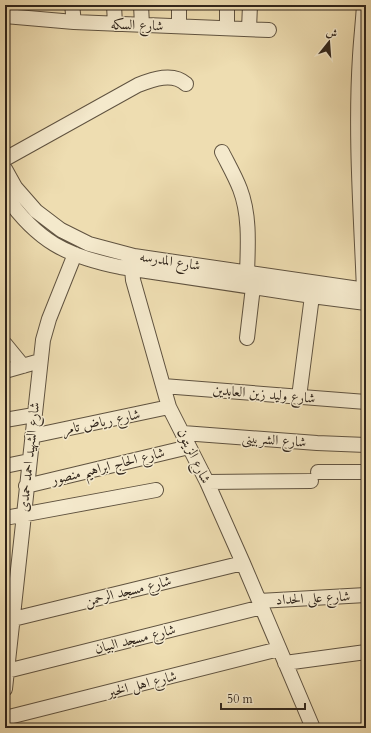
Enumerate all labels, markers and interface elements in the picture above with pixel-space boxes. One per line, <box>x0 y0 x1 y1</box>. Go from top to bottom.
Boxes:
street label: شارع السكه <box>110 15 164 37</box>
north arrow <box>309 22 349 62</box>
text: ش <box>324 24 339 42</box>
street label: شارع المدرسه <box>138 247 202 277</box>
street label: شارع وليد زين العابدين <box>212 380 316 410</box>
street label: شارع الشهيد احمد حمدى <box>14 401 46 513</box>
street label: شارع رياض تامر <box>60 404 142 441</box>
street label: شارع الزيتون <box>171 425 215 487</box>
street label: شارع الشربينى <box>241 428 307 454</box>
street label: شارع الحاج ابراهيم منصور <box>47 443 168 494</box>
street label: شارع مسجد الرحمن <box>83 571 174 613</box>
street label: شارع على الحداد <box>275 587 351 611</box>
street label: شارع مسجد البيان <box>93 620 178 660</box>
street label: شارع اهل الخير <box>103 666 179 704</box>
scale bar <box>221 685 305 711</box>
text: 50 m <box>227 691 254 707</box>

